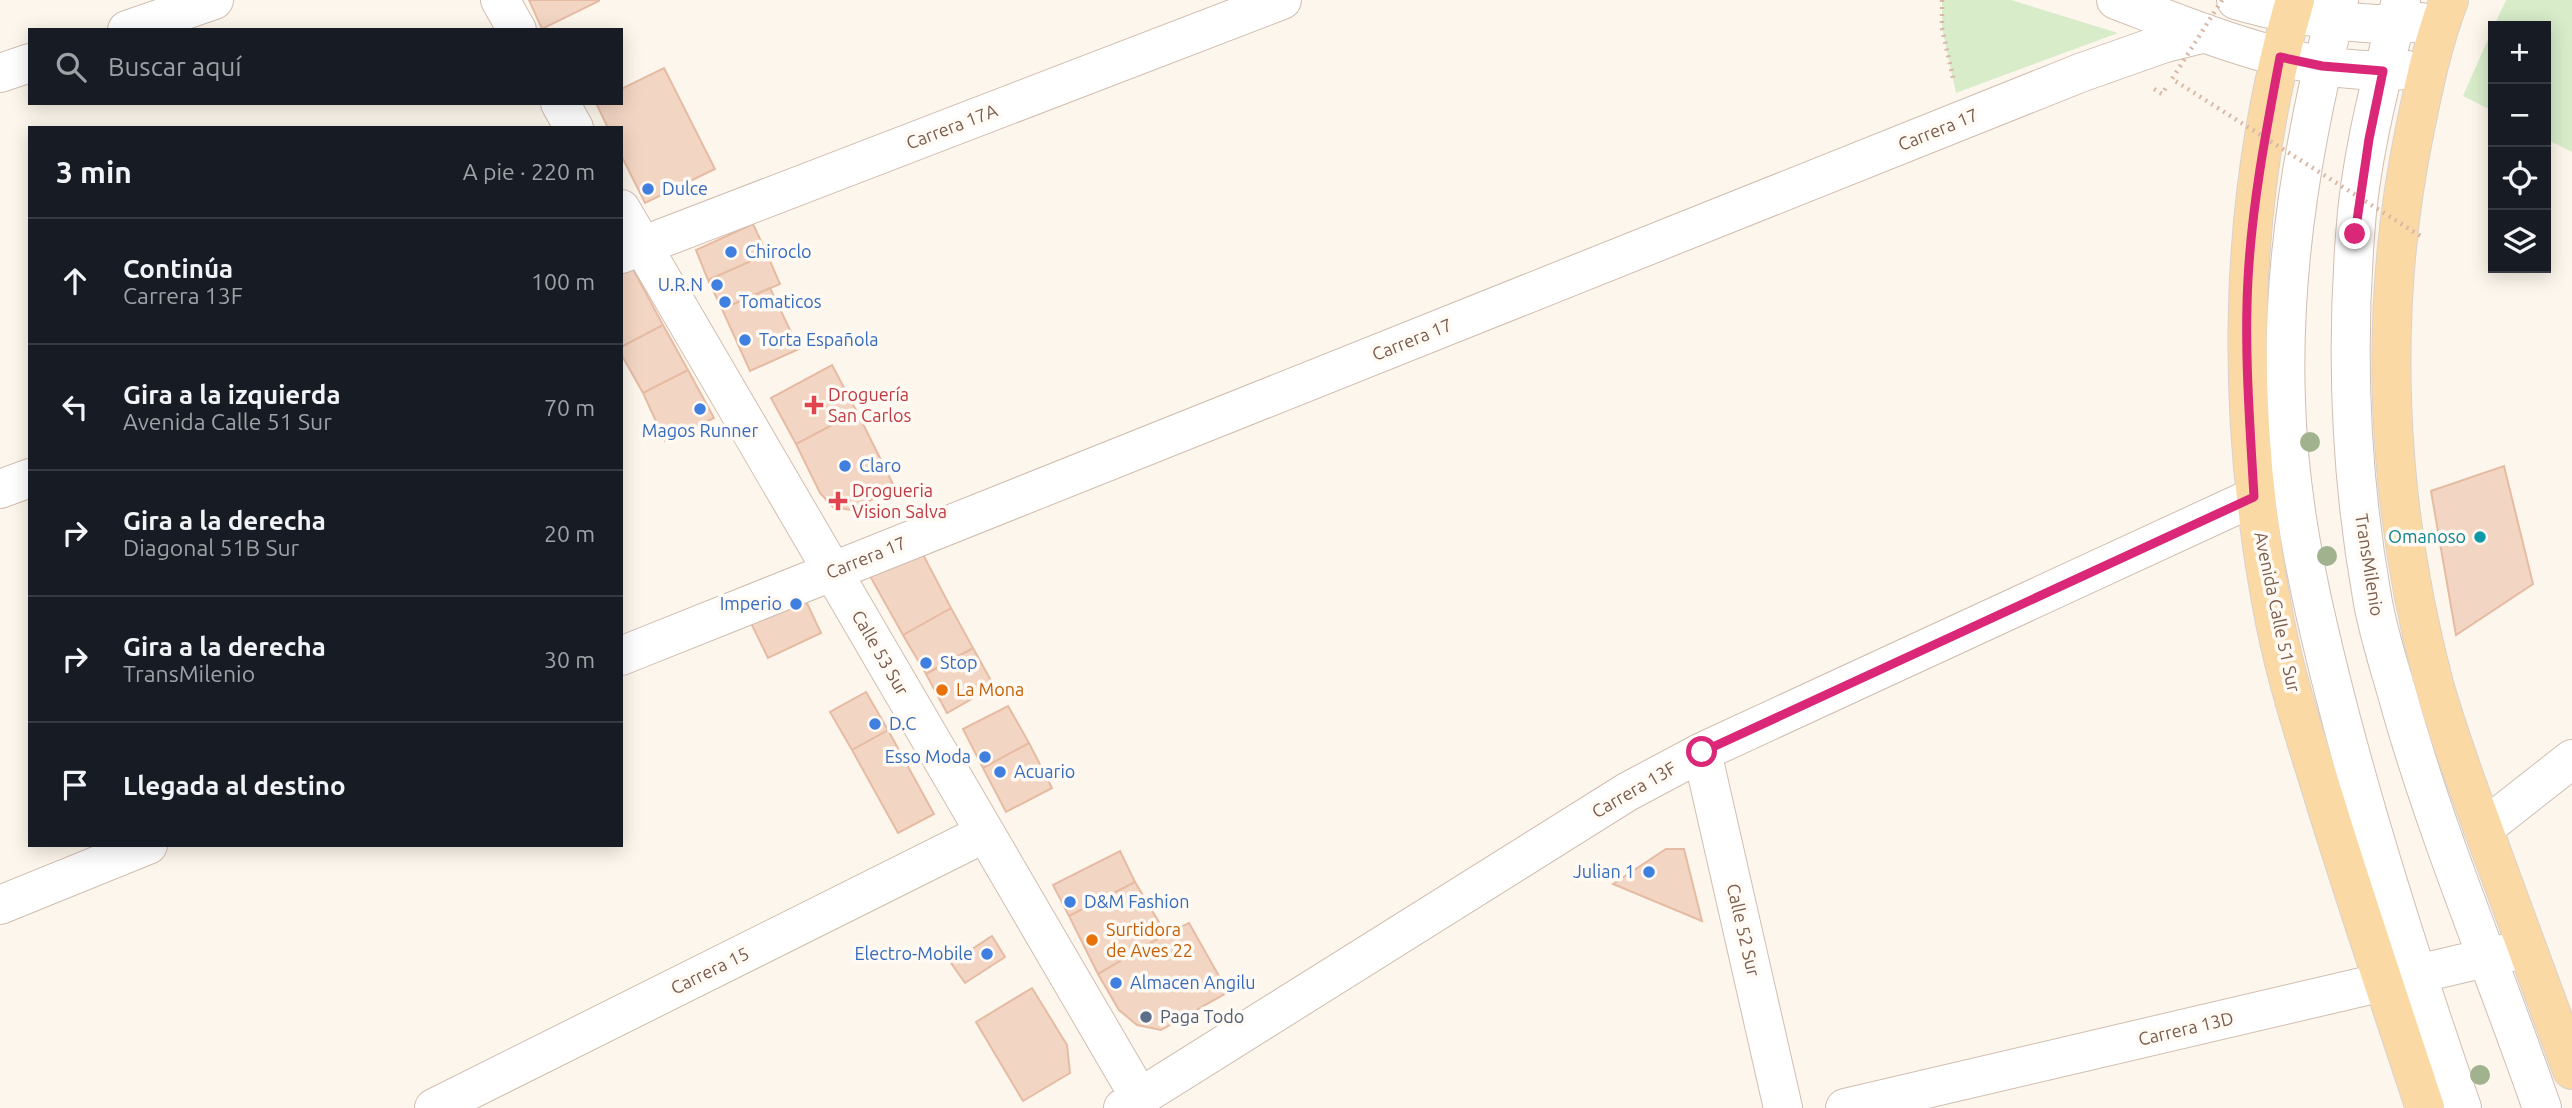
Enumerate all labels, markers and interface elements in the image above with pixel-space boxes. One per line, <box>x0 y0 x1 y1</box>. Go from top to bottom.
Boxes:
map controls <box>2488 21 2551 273</box>
button: + <box>2488 21 2551 84</box>
search box <box>28 28 623 105</box>
icon: search <box>52 48 90 86</box>
text: Buscar aquí <box>108 52 242 81</box>
button: − <box>2488 84 2551 147</box>
street label: Carrera 17A <box>903 99 1000 153</box>
street label: Carrera 17 <box>1895 104 1980 154</box>
button: locate <box>2488 147 2551 210</box>
text: 3 min <box>56 155 132 189</box>
text: A pie · 220 m <box>463 159 595 184</box>
place label: Dulce <box>662 178 708 198</box>
marker: Dulce <box>640 181 656 197</box>
button: layers <box>2488 210 2551 273</box>
route end <box>2339 218 2370 249</box>
place label: Chiroclo <box>745 241 812 261</box>
marker: Chiroclo <box>723 244 739 260</box>
text: Continúa <box>123 254 233 283</box>
icon: ahead <box>56 262 94 300</box>
text: 100 m <box>531 269 595 294</box>
place label: U.R.N <box>658 274 703 294</box>
marker: U.R.N <box>709 277 725 293</box>
text: Carrera 13F <box>123 283 243 308</box>
place label: Tomaticos <box>739 291 822 311</box>
marker: Tomaticos <box>717 294 733 310</box>
street label: Carrera 17 <box>1369 314 1454 364</box>
place label: Torta Española <box>759 329 878 349</box>
marker: Torta Española <box>737 332 753 348</box>
text: Gira a la izquierda <box>123 380 341 409</box>
place label: Droguería San Carlos <box>828 384 911 425</box>
icon: left <box>56 388 94 426</box>
text: 70 m <box>544 395 595 420</box>
marker: Droguería San Carlos <box>806 397 822 413</box>
marker: Magos Runner <box>692 401 708 417</box>
text: Avenida Calle 51 Sur <box>123 409 332 434</box>
place label: Magos Runner <box>642 420 758 440</box>
place label: Claro <box>859 455 901 475</box>
marker: Claro <box>837 458 853 474</box>
place label: Drogueria Vision Salva <box>852 480 947 521</box>
marker: Drogueria Vision Salva <box>830 493 846 509</box>
text: Gira a la derecha <box>123 506 326 535</box>
street label: TransMilenio <box>2352 512 2388 617</box>
icon: right <box>56 514 94 552</box>
text: 20 m <box>544 521 595 546</box>
place label: Omanoso <box>2388 526 2466 546</box>
marker: Omanoso <box>2472 529 2488 545</box>
street label: Avenida Calle 51 Sur <box>2251 530 2305 694</box>
street label: Carrera 17 <box>823 532 908 582</box>
text: Diagonal 51B Sur <box>123 535 299 560</box>
place label: Imperio <box>720 593 782 613</box>
marker: Imperio <box>788 596 804 612</box>
street label: Calle 53 Sur <box>849 606 913 699</box>
text: Gira a la derecha <box>123 632 326 661</box>
icon: right <box>56 640 94 678</box>
text: 30 m <box>544 647 595 672</box>
place label: Stop <box>940 652 978 672</box>
marker: Stop <box>918 655 934 671</box>
text: TransMilenio <box>123 661 255 686</box>
place label: La Mona <box>956 679 1024 699</box>
marker: La Mona <box>934 682 950 698</box>
place label: D.C <box>889 713 916 733</box>
marker: D.C <box>867 716 883 732</box>
route start <box>1686 736 1717 767</box>
place label: Esso Moda <box>885 746 971 766</box>
marker: Esso Moda <box>977 749 993 765</box>
street label: Carrera 13F <box>1588 757 1679 821</box>
place label: Acuario <box>1014 761 1075 781</box>
marker: Acuario <box>992 764 1008 780</box>
icon: arrive <box>56 766 94 804</box>
text: Llegada al destino <box>123 771 346 800</box>
place label: Julian 1 <box>1573 861 1635 881</box>
marker: Julian 1 <box>1641 864 1657 880</box>
street label: Calle 52 Sur <box>1724 881 1764 978</box>
place label: D&M Fashion <box>1084 891 1190 911</box>
marker: D&M Fashion <box>1062 894 1078 910</box>
place label: Surtidora de Aves 22 <box>1106 919 1193 960</box>
marker: Surtidora de Aves 22 <box>1084 932 1100 948</box>
street label: Carrera 15 <box>667 943 752 998</box>
place label: Electro-Mobile <box>855 943 973 963</box>
marker: Electro-Mobile <box>979 946 995 962</box>
place label: Almacen Angilu <box>1130 972 1256 992</box>
marker: Almacen Angilu <box>1108 975 1124 991</box>
place label: Paga Todo <box>1160 1006 1244 1026</box>
street label: Carrera 13D <box>2136 1007 2235 1049</box>
marker: Paga Todo <box>1138 1009 1154 1025</box>

